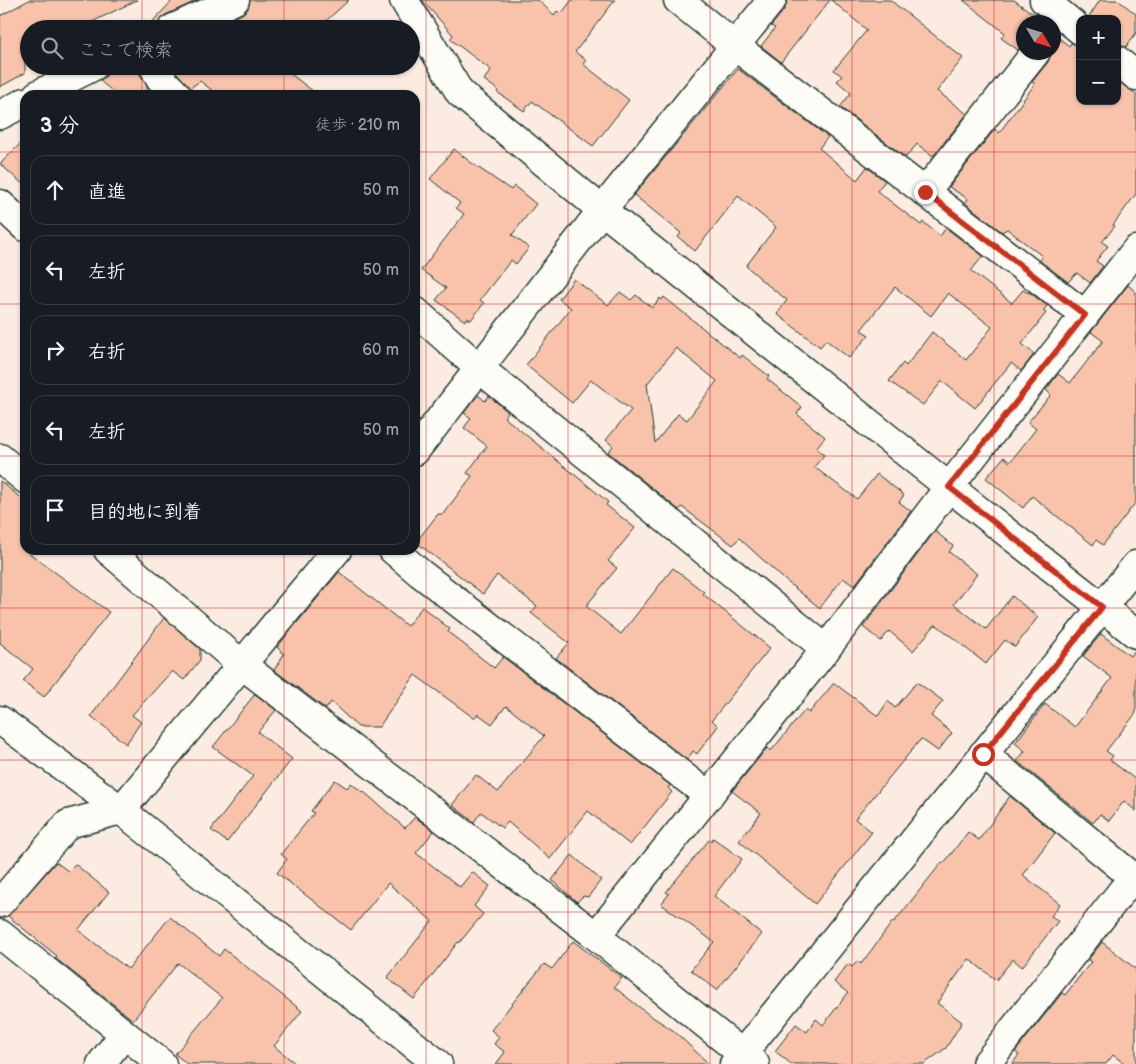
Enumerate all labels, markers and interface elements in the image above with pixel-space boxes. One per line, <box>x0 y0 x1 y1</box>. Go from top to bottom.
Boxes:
north arrow <box>1016 15 1061 60</box>
map controls <box>1076 15 1121 105</box>
button: + <box>1076 15 1121 60</box>
search box <box>20 20 420 75</box>
icon: search <box>38 34 66 62</box>
text: ここで検索 <box>78 39 173 62</box>
button: − <box>1076 60 1121 105</box>
text: 3 分 <box>40 113 79 138</box>
text: 徒歩 · 210 m <box>315 116 400 135</box>
icon: ahead <box>41 176 69 204</box>
text: 直進 <box>88 181 126 204</box>
text: 50 m <box>363 181 399 200</box>
route end <box>914 181 937 204</box>
icon: left <box>41 256 69 284</box>
text: 左折 <box>88 261 126 284</box>
text: 50 m <box>363 261 399 280</box>
icon: right <box>41 336 69 364</box>
text: 右折 <box>88 341 126 364</box>
text: 60 m <box>362 341 399 360</box>
icon: left <box>41 416 69 444</box>
text: 左折 <box>88 421 126 444</box>
text: 50 m <box>363 421 399 440</box>
icon: arrive <box>41 496 69 524</box>
text: 目的地に到着 <box>88 501 202 524</box>
route start <box>972 743 995 766</box>

